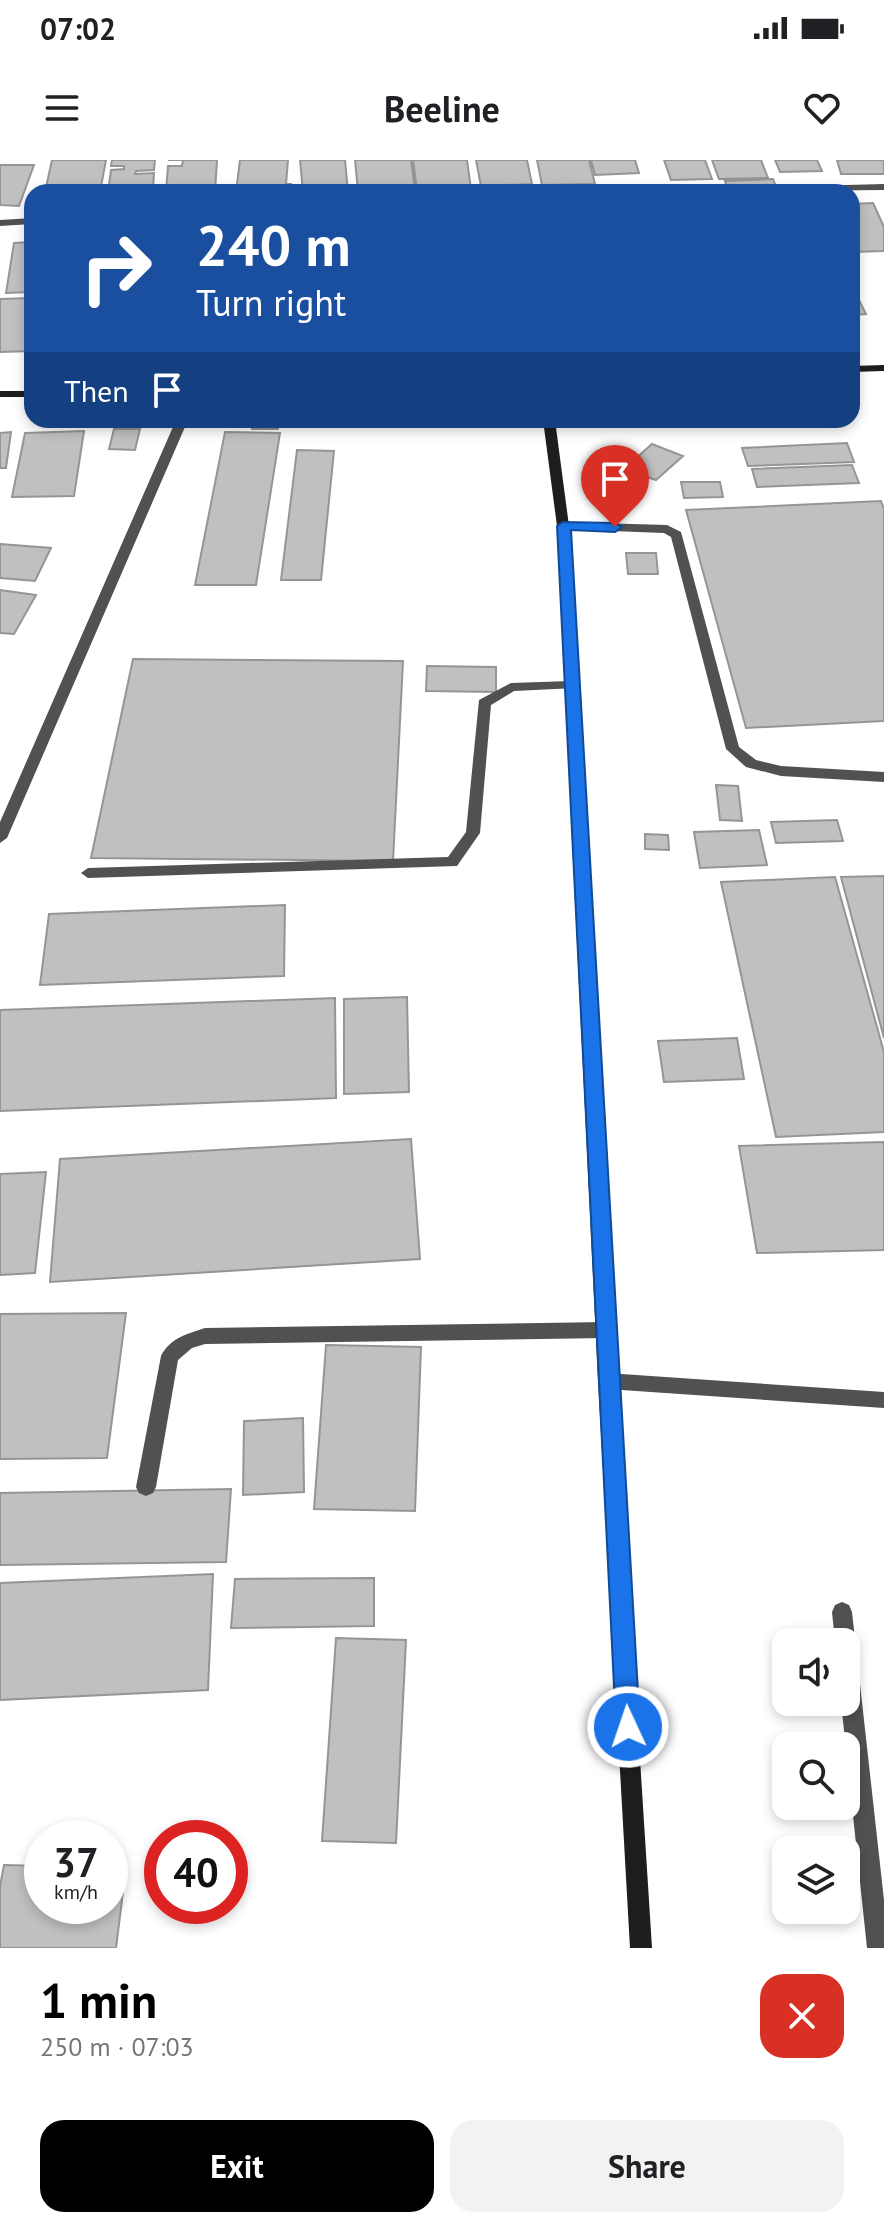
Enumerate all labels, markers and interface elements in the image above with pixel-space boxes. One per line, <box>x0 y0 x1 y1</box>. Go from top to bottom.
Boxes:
text: 07:02 <box>40 9 116 48</box>
text: Beeline <box>384 85 500 132</box>
icon: menu <box>40 86 84 130</box>
icon: heart <box>800 86 844 130</box>
text: 240 m <box>196 209 351 281</box>
icon: right <box>64 216 168 320</box>
text: Turn right <box>196 279 346 326</box>
icon: arrive <box>145 368 189 412</box>
text: Then <box>64 371 129 410</box>
pin <box>581 445 649 527</box>
icon: arrive <box>593 457 637 501</box>
map controls <box>772 1628 860 1924</box>
button: sound <box>772 1628 860 1716</box>
position arrow <box>586 1685 670 1769</box>
button: search <box>772 1732 860 1820</box>
speed limit sign: 40 <box>144 1820 248 1924</box>
text: 37 <box>53 1836 99 1888</box>
button: layers <box>772 1836 860 1924</box>
text: km/h <box>54 1879 98 1905</box>
text: 1 min <box>40 1969 157 2031</box>
button: close <box>760 1974 844 2058</box>
text: 250 m · 07:03 <box>40 2030 194 2063</box>
button: Exit <box>40 2120 434 2212</box>
button: Share <box>450 2120 844 2212</box>

